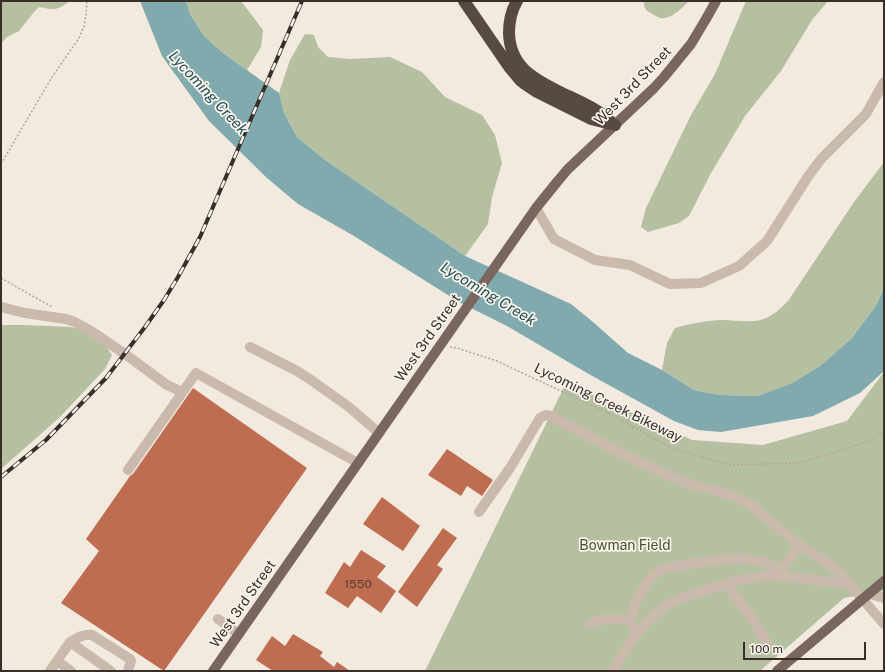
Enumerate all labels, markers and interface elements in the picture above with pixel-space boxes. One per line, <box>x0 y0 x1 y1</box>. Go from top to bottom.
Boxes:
street label: West 3rd Street <box>591 43 675 129</box>
water label: Lycoming Creek <box>164 47 252 139</box>
water label: Lycoming Creek <box>437 258 539 330</box>
street label: West 3rd Street <box>392 291 464 385</box>
street label: Lycoming Creek Bikeway <box>531 360 685 446</box>
park label: Bowman Field <box>579 538 671 554</box>
street label: West 3rd Street <box>207 557 279 651</box>
house number: 1550 <box>344 577 372 591</box>
scale bar <box>745 634 868 660</box>
text: 100 m <box>750 642 783 656</box>

